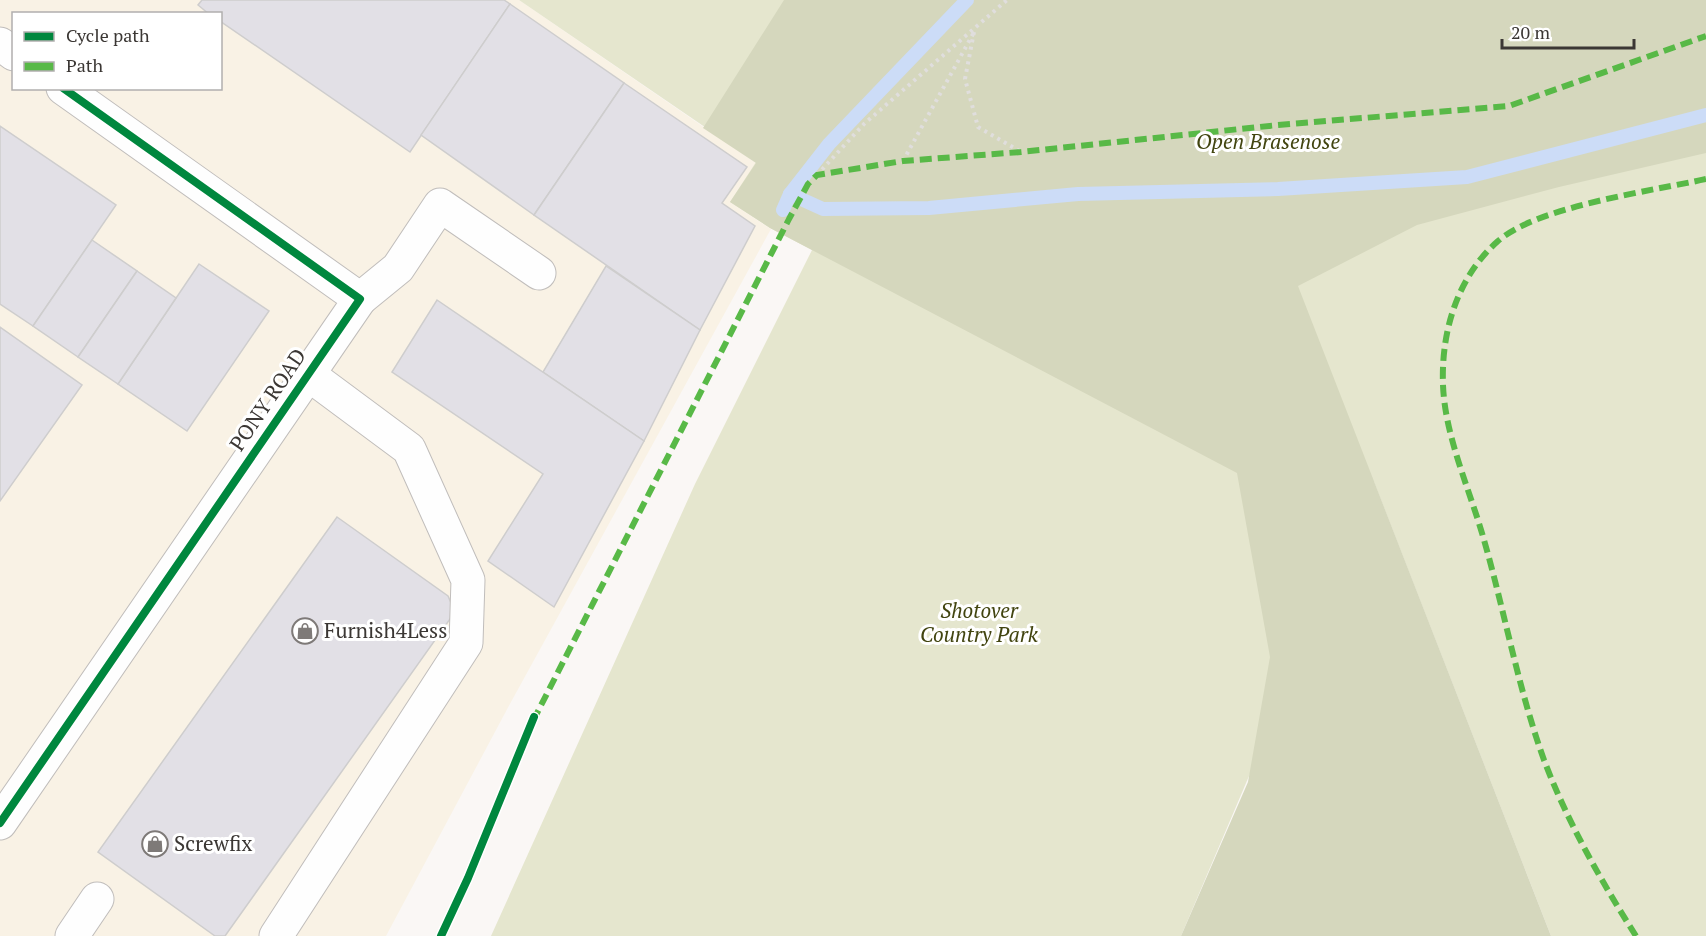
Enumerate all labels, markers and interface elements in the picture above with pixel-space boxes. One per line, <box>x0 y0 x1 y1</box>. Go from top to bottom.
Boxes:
legend <box>12 12 222 90</box>
scale bar <box>1502 12 1634 50</box>
text: 20 m <box>1511 20 1551 44</box>
text: Cycle path <box>66 23 150 47</box>
text: Path <box>66 53 103 77</box>
park label: Open Brasenose <box>1196 127 1341 155</box>
street label: PONY ROAD <box>223 343 312 456</box>
park label: Shotover Country Park <box>920 596 1039 648</box>
shop icon: Furnish4Less <box>290 616 320 646</box>
place label: Furnish4Less <box>324 616 447 644</box>
shop icon: Screwfix <box>140 829 170 859</box>
place label: Screwfix <box>174 829 253 857</box>

